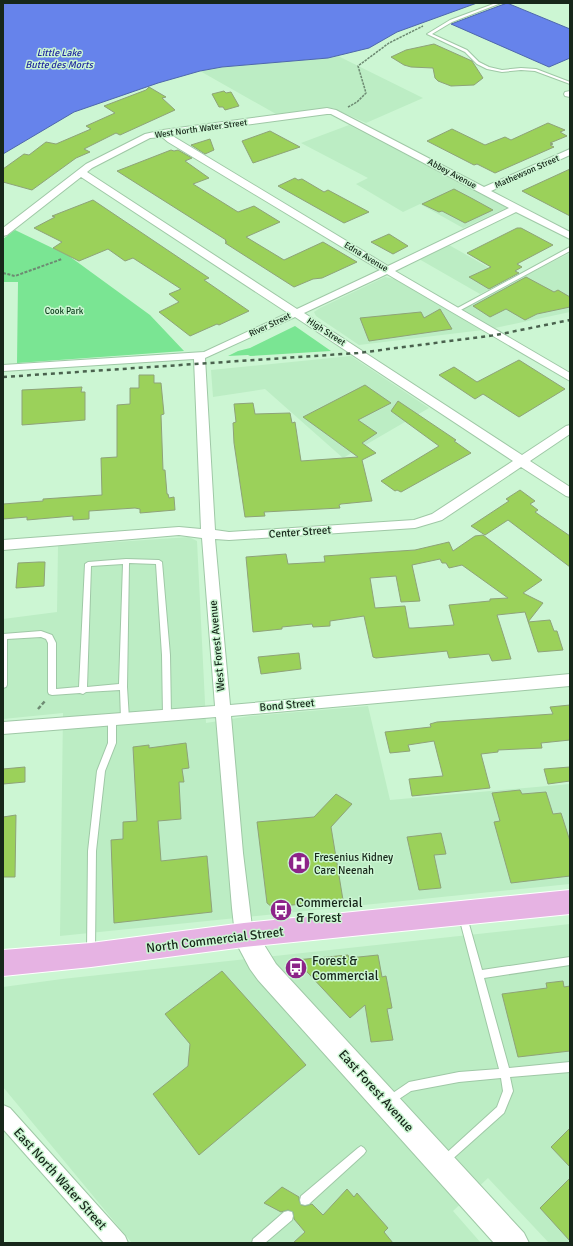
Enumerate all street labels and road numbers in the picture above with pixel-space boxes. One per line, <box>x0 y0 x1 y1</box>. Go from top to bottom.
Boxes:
street label: West North Water Street <box>154 117 248 141</box>
street label: Mathewson Street <box>493 153 561 191</box>
street label: Abbey Avenue <box>426 157 479 192</box>
street label: Edna Avenue <box>342 240 390 275</box>
street label: River Street <box>247 311 293 339</box>
street label: High Street <box>305 316 347 348</box>
street label: Center Street <box>268 523 332 541</box>
street label: West Forest Avenue <box>207 600 227 692</box>
street label: Bond Street <box>259 696 315 714</box>
street label: North Commercial Street <box>145 924 285 956</box>
street label: East Forest Avenue <box>335 1047 417 1135</box>
street label: East North Water Street <box>10 1125 110 1234</box>

